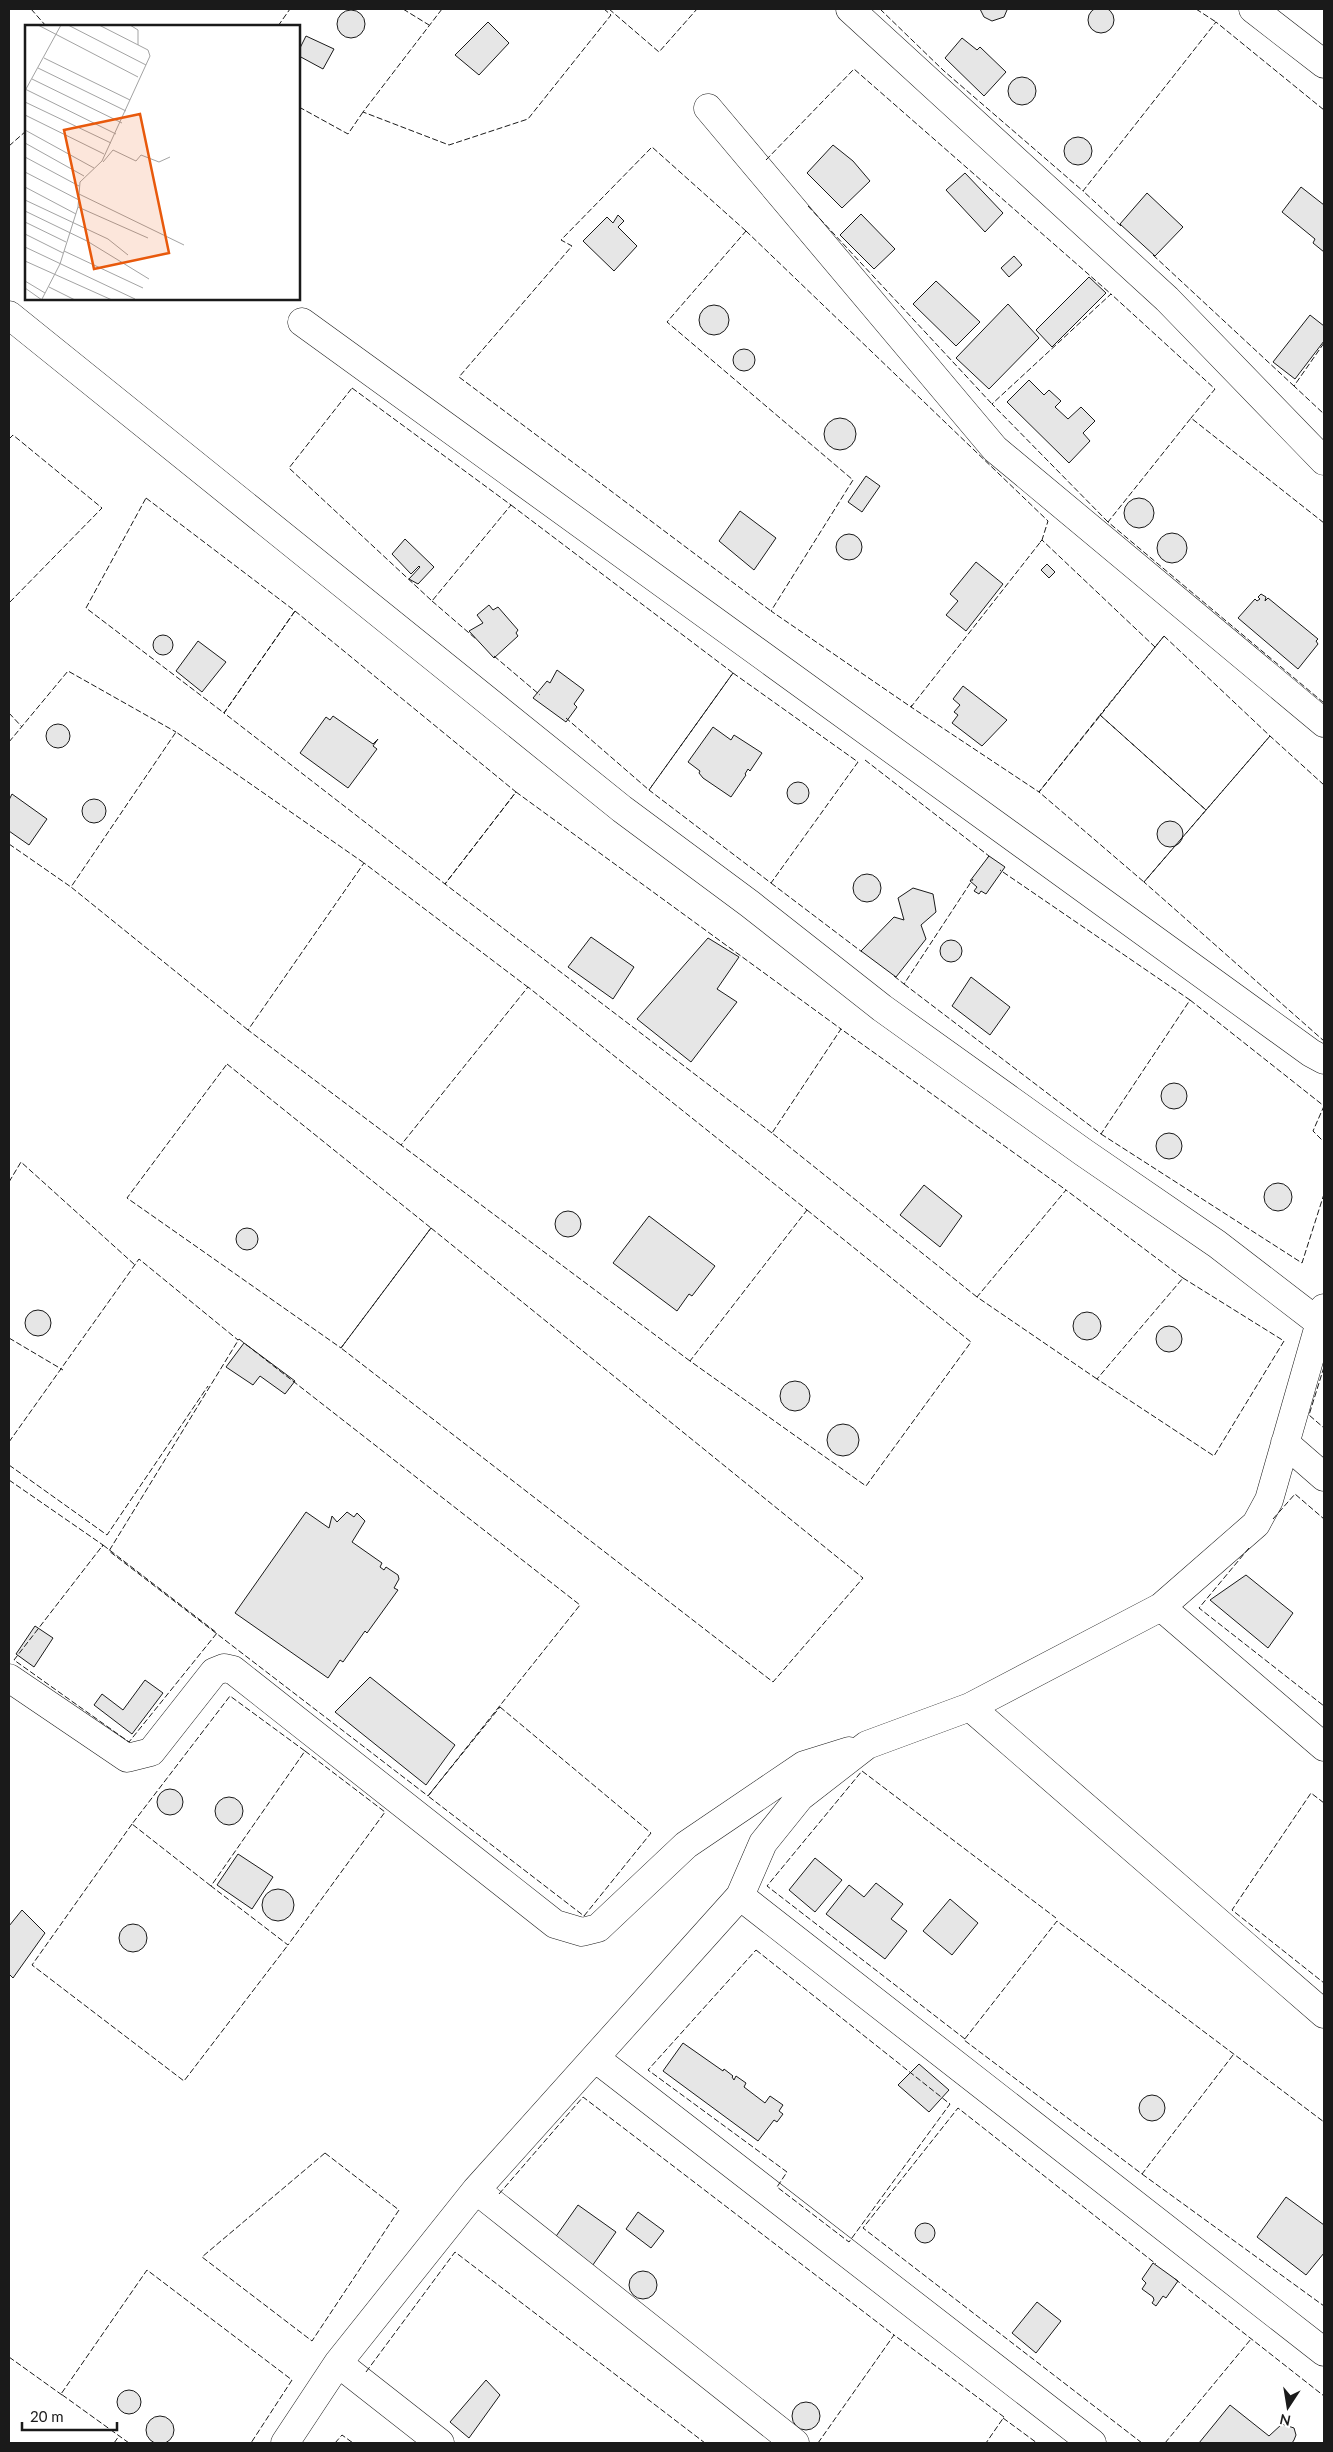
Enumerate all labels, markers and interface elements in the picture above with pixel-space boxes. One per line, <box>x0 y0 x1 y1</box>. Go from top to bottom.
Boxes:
inset map <box>25 25 300 300</box>
north arrow <box>1263 2382 1313 2432</box>
scale bar <box>22 2400 118 2432</box>
text: 20 m <box>30 2407 64 2425</box>
text: N <box>1278 2411 1292 2430</box>

